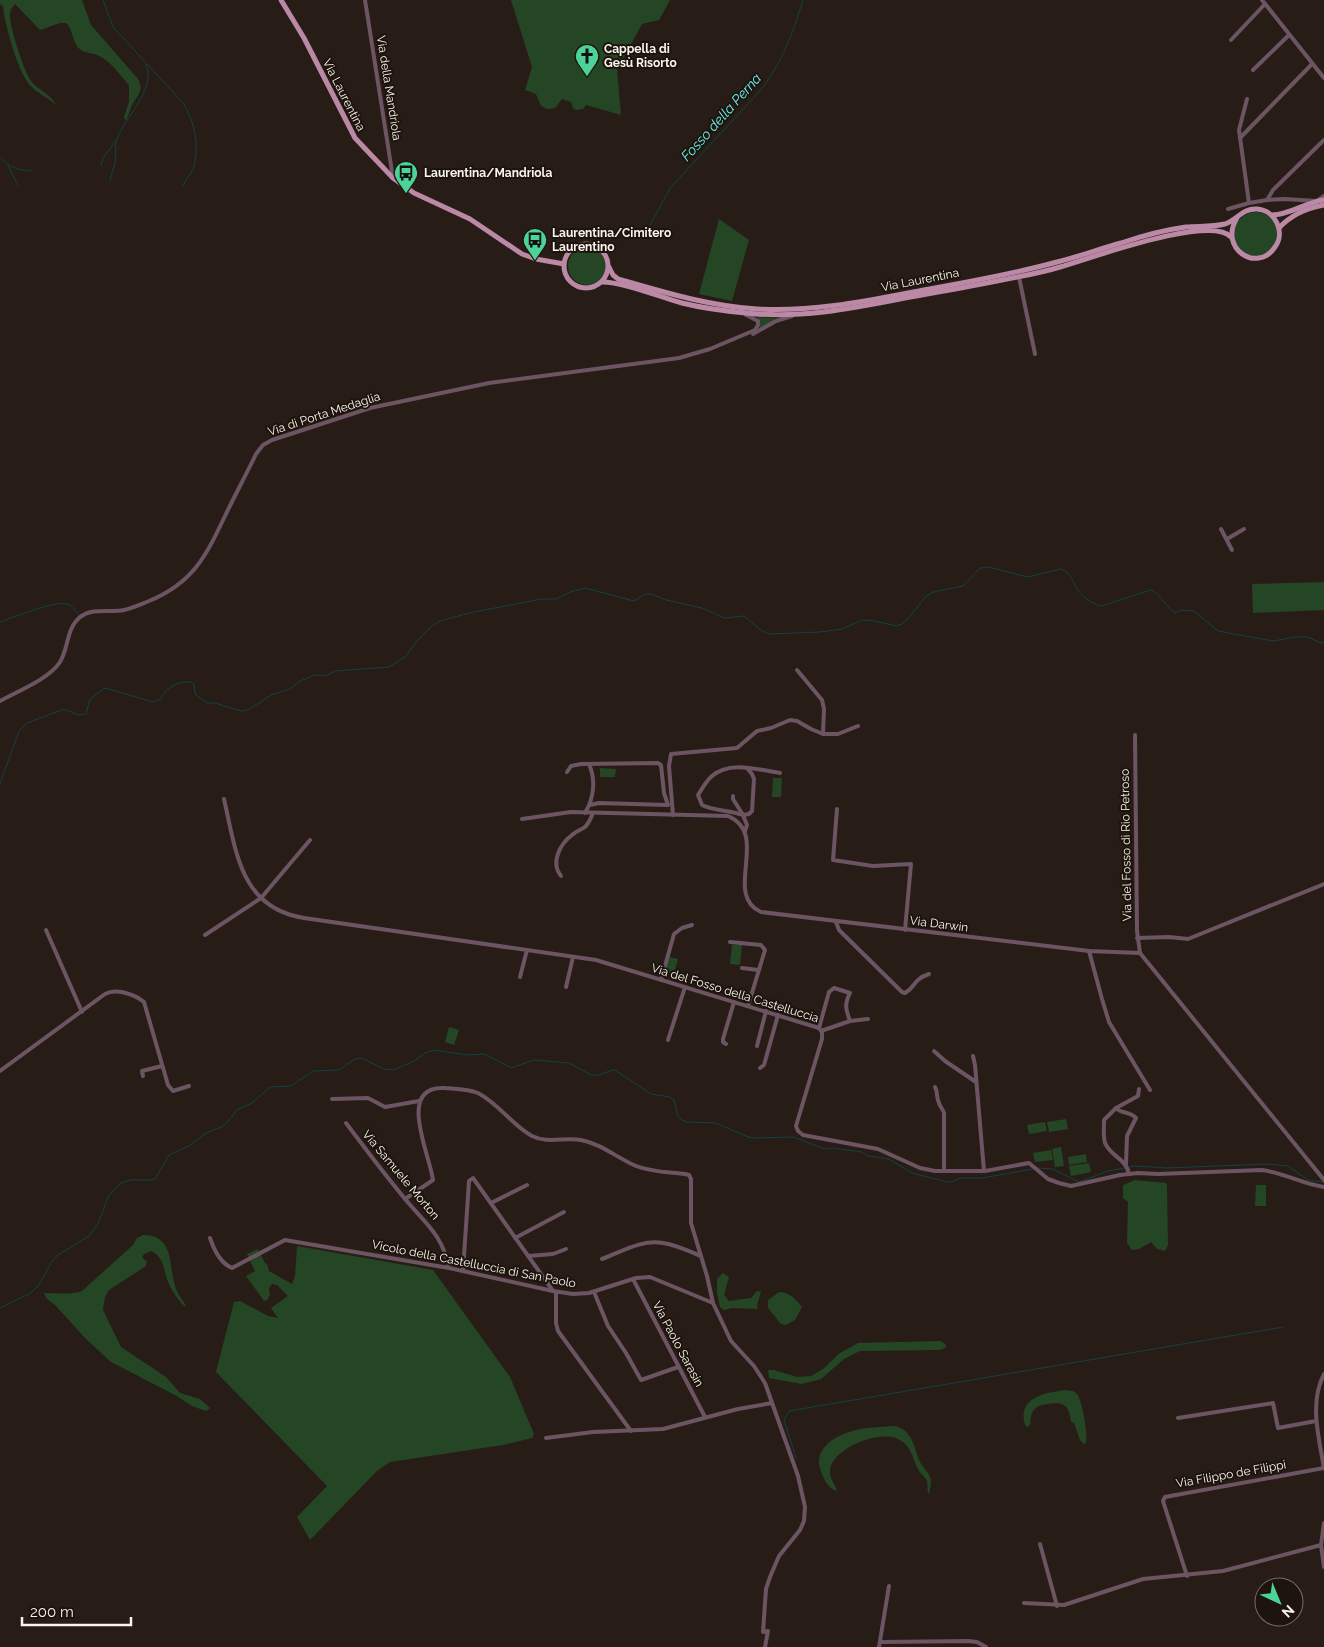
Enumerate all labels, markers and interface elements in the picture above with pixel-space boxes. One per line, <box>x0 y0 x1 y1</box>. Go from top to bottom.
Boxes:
street label: Via della Mandriola <box>374 34 404 142</box>
place label: Cappella di Gesù Risorto <box>604 42 677 70</box>
church icon: Cappella di Gesù Risorto <box>574 43 600 77</box>
street label: Via Laurentina <box>320 57 368 133</box>
water label: Fosso della Perna <box>678 70 764 164</box>
bus stop icon: Laurentina/Mandriola <box>393 160 419 194</box>
place label: Laurentina/Mandriola <box>424 166 552 180</box>
place label: Laurentina/Cimitero Laurentino <box>552 226 671 254</box>
bus stop icon: Laurentina/Cimitero Laurentino <box>522 227 548 261</box>
street label: Via Laurentina <box>880 266 960 294</box>
street label: Via di Porta Medaglia <box>266 389 382 439</box>
street label: Via del Fosso di Rio Petroso <box>1118 769 1134 921</box>
street label: Via Darwin <box>909 913 969 935</box>
street label: Via del Fosso della Castelluccia <box>649 961 821 1025</box>
street label: Via Samuele Morton <box>359 1127 443 1223</box>
street label: Vicolo della Castelluccia di San Paolo <box>371 1237 577 1291</box>
street label: Via Paolo Sarasin <box>650 1299 706 1389</box>
street label: Via Filippo de Filippi <box>1175 1457 1287 1491</box>
north arrow <box>1254 1577 1304 1627</box>
scale bar <box>22 1594 131 1626</box>
text: N <box>1279 1602 1297 1621</box>
text: 200 m <box>30 1603 74 1621</box>

